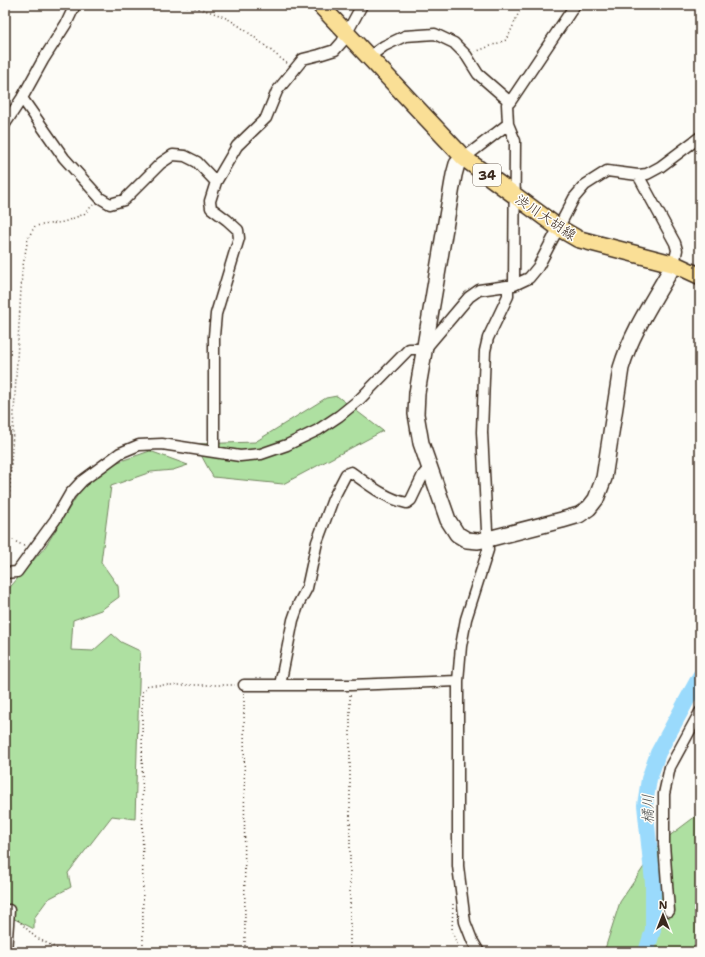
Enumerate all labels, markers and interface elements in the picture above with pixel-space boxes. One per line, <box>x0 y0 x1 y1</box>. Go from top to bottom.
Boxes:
road number: 34 <box>473 164 501 186</box>
street label: 渋川大胡線 <box>512 190 580 244</box>
water label: 橘川 <box>638 794 658 824</box>
north arrow <box>643 895 683 935</box>
text: N <box>659 898 668 913</box>

